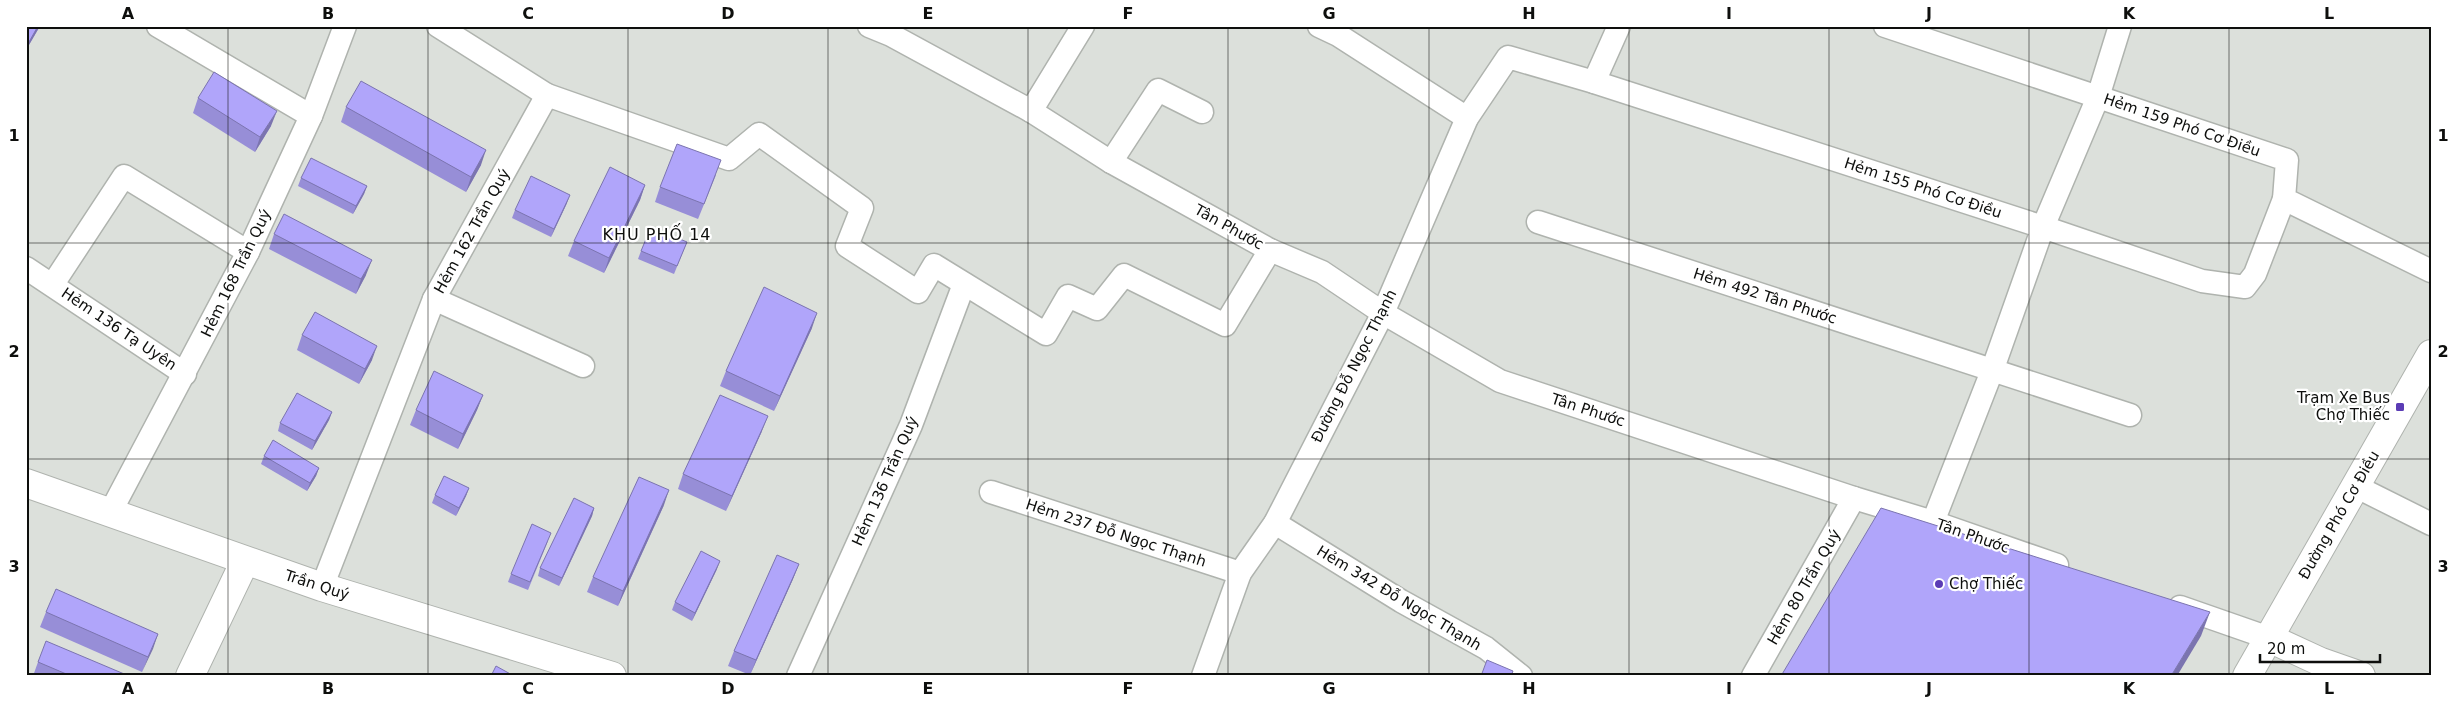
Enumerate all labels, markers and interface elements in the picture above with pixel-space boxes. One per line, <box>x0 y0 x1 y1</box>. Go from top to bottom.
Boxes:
text: A <box>122 4 135 23</box>
text: B <box>322 4 334 23</box>
text: C <box>522 4 534 23</box>
text: D <box>721 4 735 23</box>
text: E <box>923 4 933 23</box>
text: F <box>1123 4 1133 23</box>
text: G <box>1322 4 1336 23</box>
text: H <box>1522 4 1536 23</box>
text: I <box>1726 4 1732 23</box>
text: J <box>1925 4 1932 23</box>
text: K <box>2123 4 2136 23</box>
text: L <box>2324 4 2334 23</box>
street label: Hẻm 159 Phó Cơ Điều <box>2101 90 2263 160</box>
text: 1 <box>8 126 20 145</box>
text: 1 <box>2437 126 2449 145</box>
street label: Hẻm 155 Phó Cơ Điều <box>1842 154 2004 222</box>
street label: Hẻm 162 Trần Quý <box>430 165 514 297</box>
street label: Tân Phước <box>1190 200 1267 253</box>
street label: Hẻm 168 Trần Quý <box>197 206 275 340</box>
district label: KHU PHỐ 14 <box>602 223 712 244</box>
street label: Hẻm 492 Tân Phước <box>1691 264 1839 328</box>
street label: Hẻm 136 Tạ Uyên <box>58 284 180 374</box>
street label: Đường Đỗ Ngọc Thạnh <box>1308 286 1400 446</box>
text: 2 <box>8 342 20 361</box>
text: 2 <box>2437 342 2449 361</box>
street label: Tân Phước <box>1548 389 1627 430</box>
place label: Trạm Xe Bus Chợ Thiếc <box>2296 389 2390 424</box>
marker: Trạm Xe Bus Chợ Thiếc <box>2394 401 2406 413</box>
street label: Hẻm 136 Trần Quý <box>848 413 922 549</box>
street label: Đường Phó Cơ Điều <box>2295 447 2383 583</box>
street label: Hẻm 237 Đỗ Ngọc Thạnh <box>1024 495 1208 571</box>
street label: Tân Phước <box>1933 515 2012 557</box>
street label: Hẻm 80 Trần Quý <box>1764 526 1844 648</box>
street label: Hẻm 342 Đỗ Ngọc Thạnh <box>1314 542 1484 654</box>
text: 3 <box>8 557 20 576</box>
text: 3 <box>2437 557 2449 576</box>
street label: Trần Quý <box>282 566 352 604</box>
place label: Chợ Thiếc <box>1949 575 2023 593</box>
marker: Chợ Thiếc <box>1933 578 1945 590</box>
scale bar <box>2260 632 2380 664</box>
text: 20 m <box>2267 640 2305 658</box>
text: A <box>122 679 135 698</box>
text: B <box>322 679 334 698</box>
text: C <box>522 679 534 698</box>
text: D <box>721 679 735 698</box>
text: E <box>923 679 933 698</box>
text: F <box>1123 679 1133 698</box>
text: G <box>1322 679 1336 698</box>
text: H <box>1522 679 1536 698</box>
text: I <box>1726 679 1732 698</box>
text: J <box>1925 679 1932 698</box>
text: K <box>2123 679 2136 698</box>
text: L <box>2324 679 2334 698</box>

